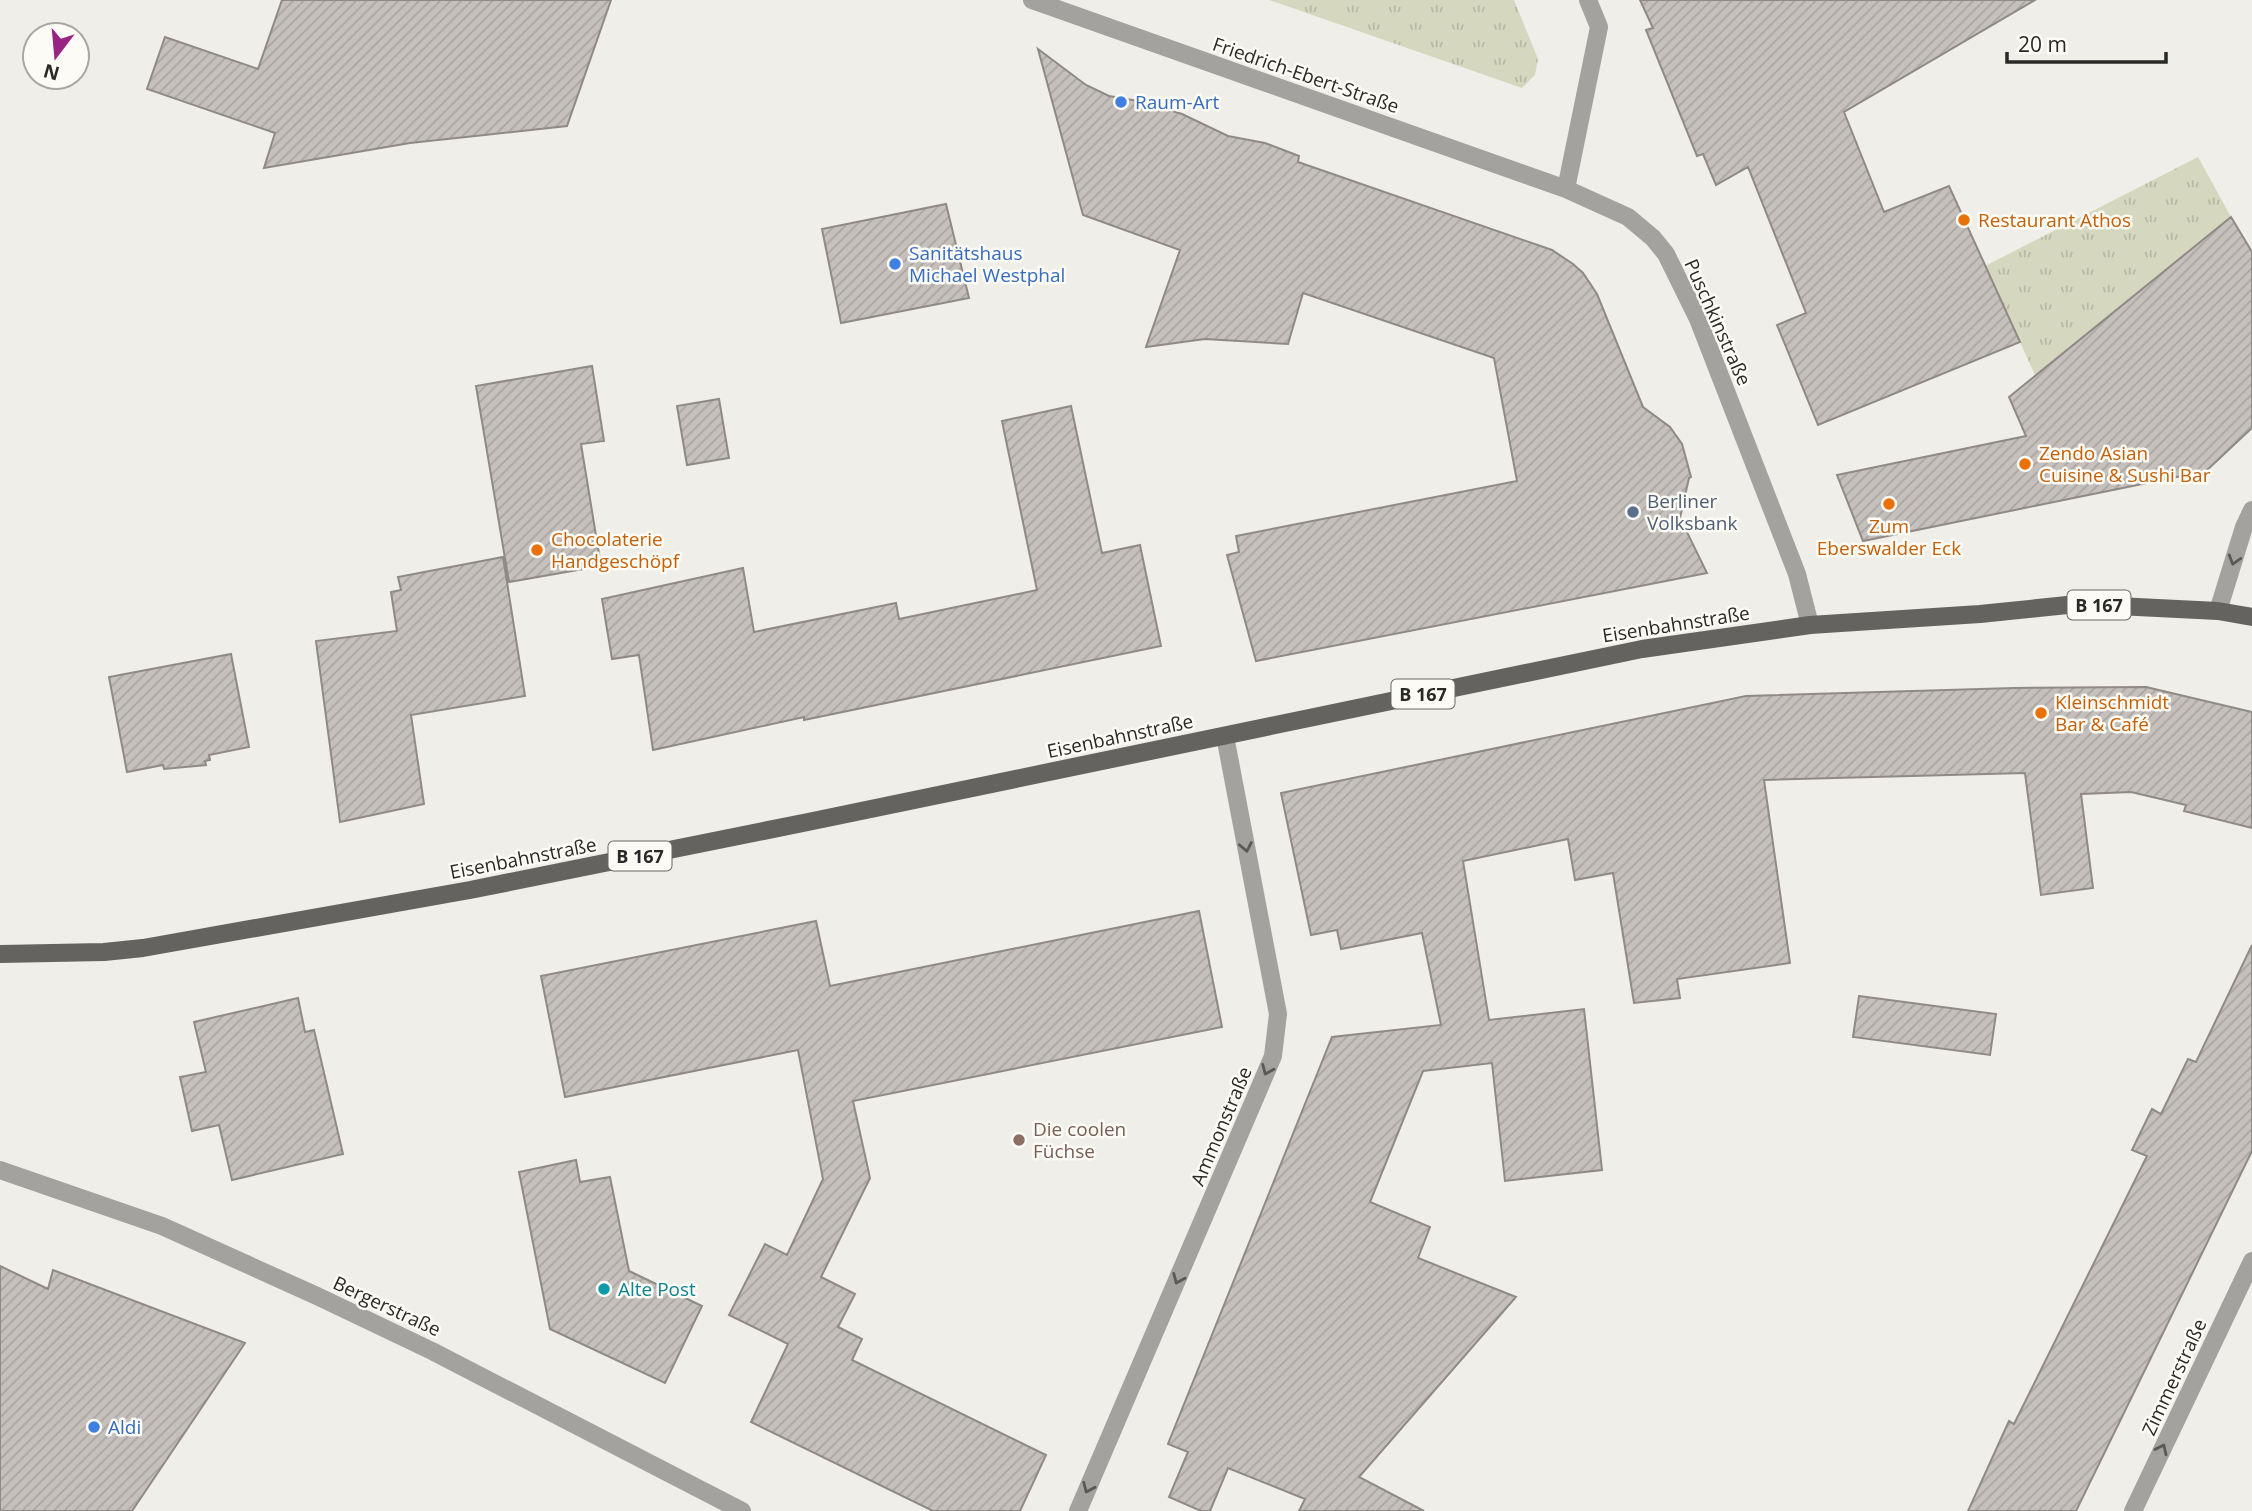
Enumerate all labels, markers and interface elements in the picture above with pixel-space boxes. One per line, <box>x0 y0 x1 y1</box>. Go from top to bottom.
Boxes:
north arrow <box>21 21 91 91</box>
scale bar <box>2007 21 2166 65</box>
text: 20 m <box>2018 30 2067 58</box>
street label: Friedrich-Ebert-Straße <box>1209 31 1403 119</box>
text: N <box>40 58 62 87</box>
place label: Raum-Art <box>1135 89 1219 115</box>
marker: Raum-Art <box>1113 94 1129 110</box>
place label: Restaurant Athos <box>1978 207 2131 233</box>
marker: Restaurant Athos <box>1956 212 1972 228</box>
place label: Sanitätshaus Michael Westphal <box>909 240 1065 288</box>
street label: Puschkinstraße <box>1678 255 1758 389</box>
marker: Sanitätshaus Michael Westphal <box>887 256 903 272</box>
place label: Zendo Asian Cuisine & Sushi Bar <box>2039 440 2211 488</box>
marker: Zendo Asian Cuisine & Sushi Bar <box>2017 456 2033 472</box>
place label: Berliner Volksbank <box>1647 488 1737 536</box>
marker: Zum Eberswalder Eck <box>1881 496 1897 512</box>
marker: Berliner Volksbank <box>1625 504 1641 520</box>
place label: Zum Eberswalder Eck <box>1817 513 1961 561</box>
place label: Chocolaterie Handgeschöpf <box>551 526 681 574</box>
marker: Chocolaterie Handgeschöpf <box>529 542 545 558</box>
one-way arrow <box>2227 554 2242 566</box>
road number: B 167 <box>2068 590 2130 620</box>
street label: Eisenbahnstraße <box>1600 600 1752 648</box>
road number: B 167 <box>1392 680 1454 708</box>
place label: Kleinschmidt Bar & Café <box>2055 689 2169 737</box>
marker: Kleinschmidt Bar & Café <box>2033 705 2049 721</box>
street label: Eisenbahnstraße <box>1044 708 1196 764</box>
street label: Eisenbahnstraße <box>447 831 599 885</box>
one-way arrow <box>1238 841 1253 853</box>
road number: B 167 <box>608 842 672 870</box>
street label: Ammonstraße <box>1184 1062 1258 1190</box>
one-way arrow <box>1261 1063 1275 1076</box>
place label: Die coolen Füchse <box>1033 1116 1126 1164</box>
marker: Die coolen Füchse <box>1011 1132 1027 1148</box>
street label: Bergerstraße <box>329 1270 445 1342</box>
one-way arrow <box>1172 1273 1186 1285</box>
place label: Alte Post <box>618 1276 696 1302</box>
marker: Alte Post <box>596 1281 612 1297</box>
street label: Zimmerstraße <box>2136 1314 2212 1440</box>
place label: Aldi <box>108 1414 141 1440</box>
marker: Aldi <box>86 1419 102 1435</box>
one-way arrow <box>2154 1444 2168 1456</box>
one-way arrow <box>1082 1481 1096 1494</box>

